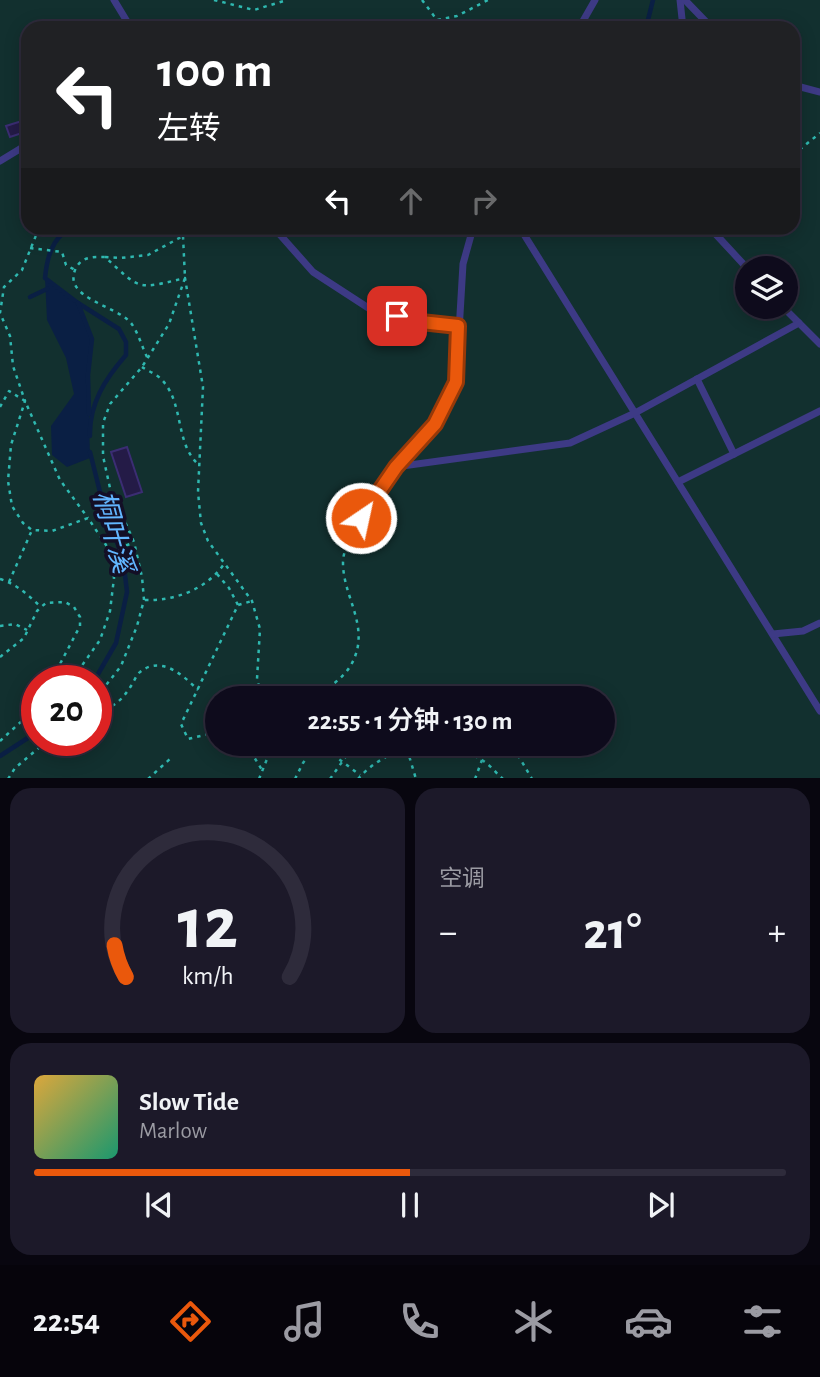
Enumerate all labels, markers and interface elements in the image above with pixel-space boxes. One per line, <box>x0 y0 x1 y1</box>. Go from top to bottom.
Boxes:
text: 100 m <box>157 47 273 96</box>
icon: left <box>42 49 133 140</box>
text: 左转 <box>157 113 221 145</box>
icon: left <box>319 182 357 220</box>
icon: ahead <box>392 182 430 220</box>
icon: right <box>465 182 503 220</box>
map controls <box>735 256 798 319</box>
button: layers <box>735 256 798 319</box>
pin <box>367 286 427 346</box>
icon: arrive <box>378 297 416 335</box>
position arrow <box>324 481 398 555</box>
water label: 桐叶溪 <box>88 487 139 579</box>
speed limit sign: 20 <box>21 665 112 756</box>
text: 22:55 · 1 分钟 · 130 m <box>308 708 512 734</box>
text: 空调 <box>439 868 485 891</box>
text: 12 <box>177 889 238 962</box>
text: 21° <box>583 906 642 958</box>
text: − <box>439 914 457 952</box>
text: + <box>768 914 786 952</box>
text: km/h <box>182 963 233 988</box>
text: Slow Tide <box>139 1089 239 1115</box>
text: Marlow <box>139 1120 207 1143</box>
icon: previous <box>140 1186 178 1224</box>
icon: pause <box>391 1186 429 1224</box>
icon: next <box>642 1186 680 1224</box>
icon: directions <box>166 1297 215 1346</box>
icon: music <box>280 1297 329 1346</box>
icon: phone <box>395 1297 444 1346</box>
icon: climate <box>509 1297 558 1346</box>
icon: car <box>624 1297 673 1346</box>
icon: filters <box>738 1297 787 1346</box>
text: 22:54 <box>33 1305 100 1337</box>

